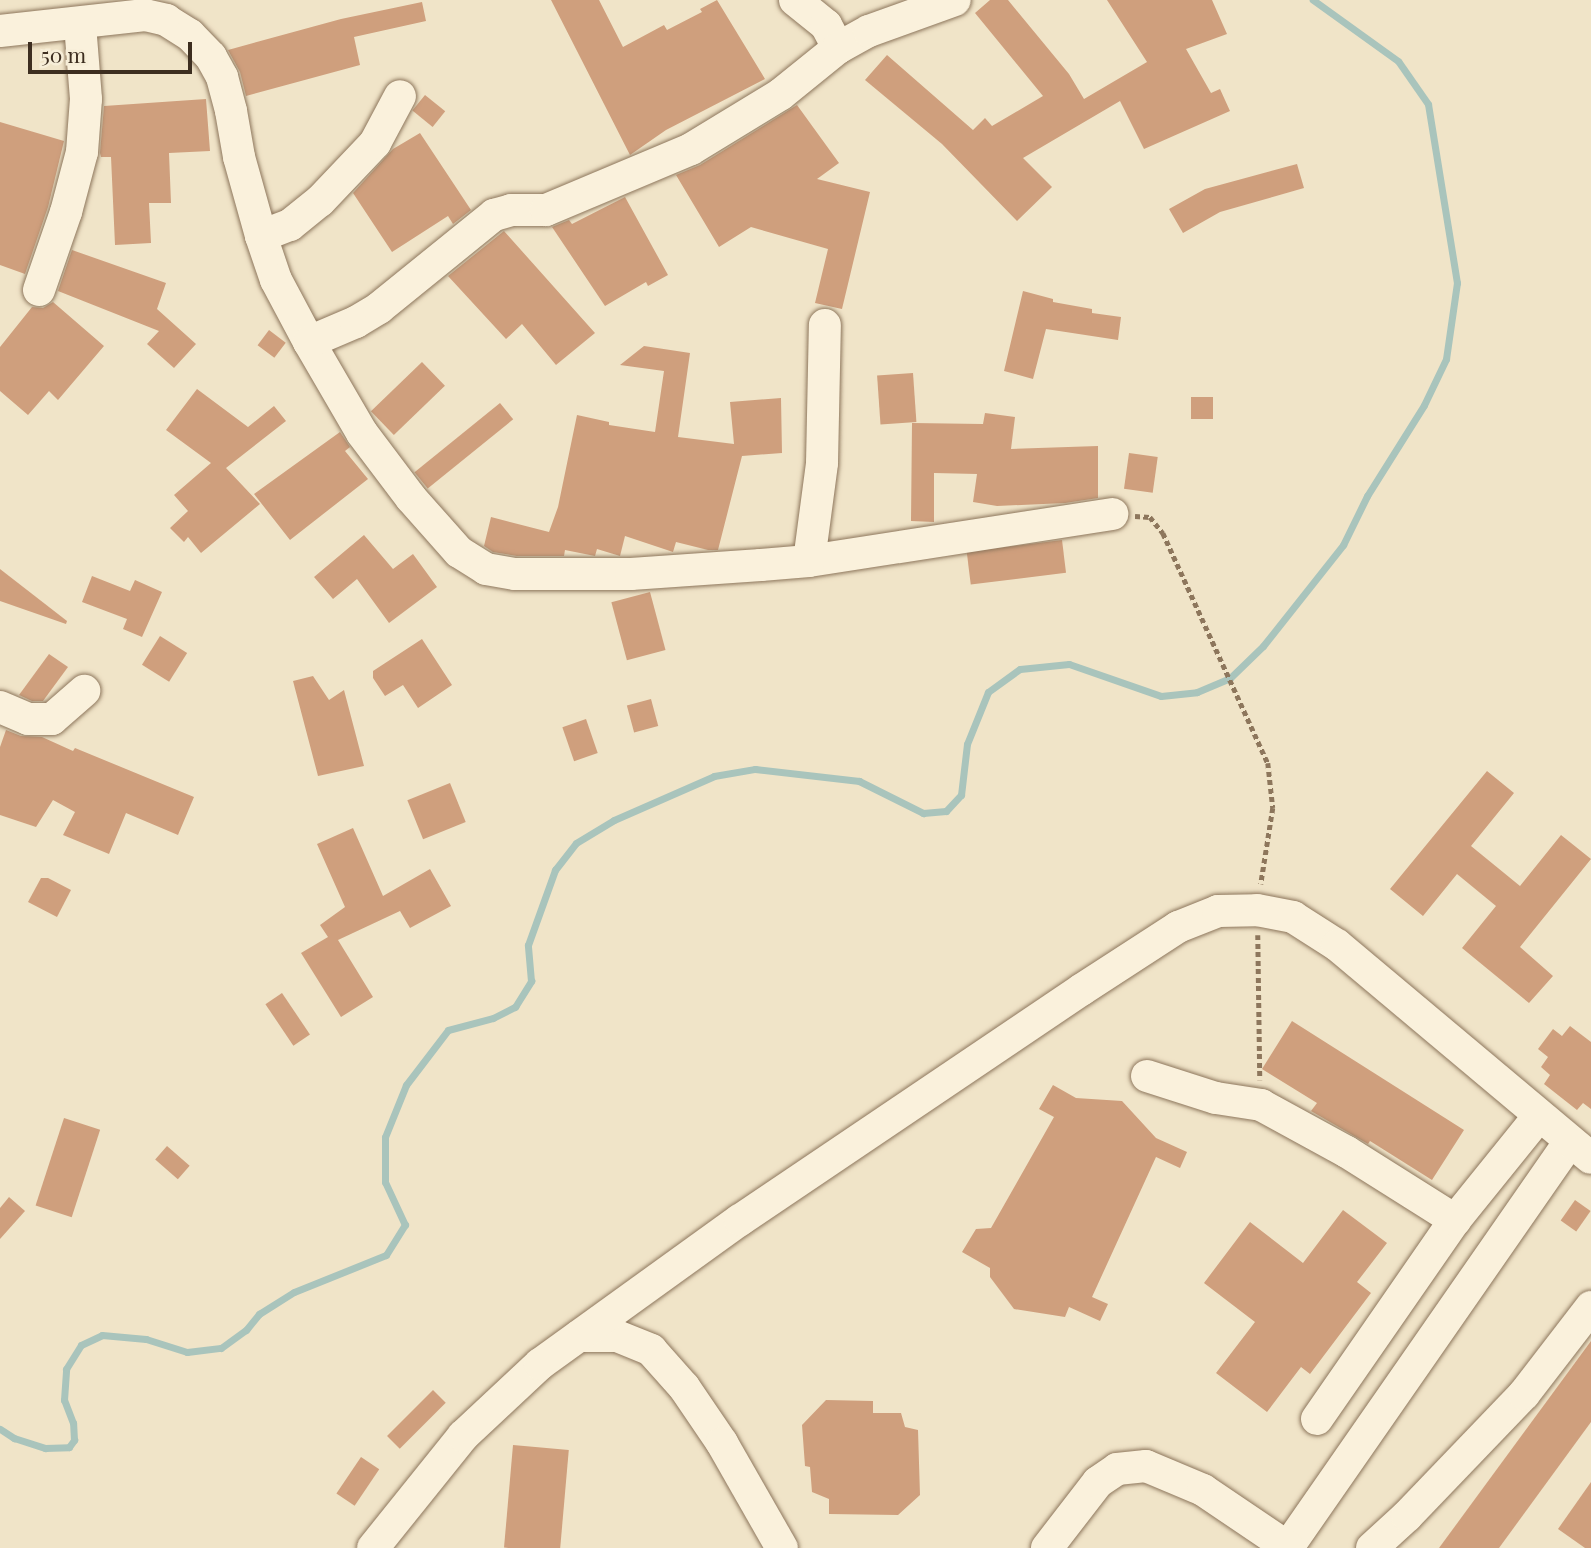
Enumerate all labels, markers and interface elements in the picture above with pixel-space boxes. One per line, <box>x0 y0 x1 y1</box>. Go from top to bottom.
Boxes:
scale bar <box>32 28 196 72</box>
text: 50 m <box>41 40 86 68</box>

